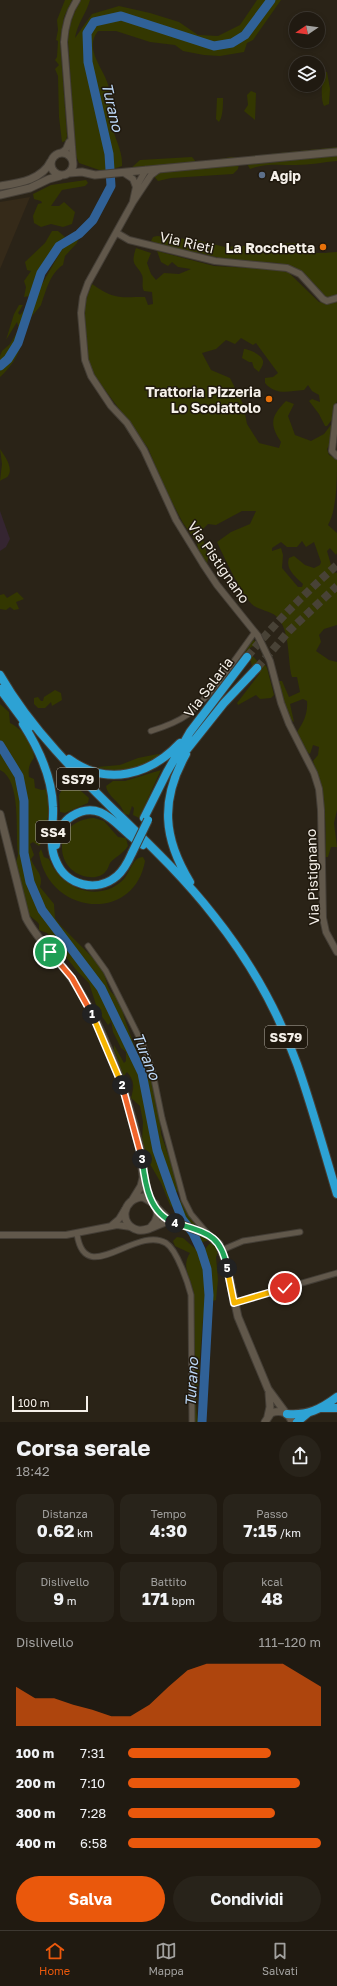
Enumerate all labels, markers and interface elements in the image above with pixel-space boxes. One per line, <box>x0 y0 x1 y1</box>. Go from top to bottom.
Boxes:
north arrow <box>289 12 325 48</box>
map controls <box>289 12 325 92</box>
button: layers <box>289 56 325 92</box>
water label: Turano <box>99 81 128 134</box>
place label: Agip <box>270 167 301 184</box>
marker: Agip <box>257 170 267 180</box>
street label: Via Rieti <box>158 227 216 257</box>
place label: La Rocchetta <box>225 239 315 256</box>
marker: La Rocchetta <box>318 242 328 252</box>
place label: Trattoria Pizzeria Lo Scoiattolo <box>145 383 261 416</box>
marker: Trattoria Pizzeria Lo Scoiattolo <box>264 394 274 404</box>
street label: Via Pistignano <box>184 518 254 606</box>
street label: Via Salaria <box>180 654 236 720</box>
road number: SS79 <box>57 768 99 790</box>
road number: SS4 <box>36 821 70 843</box>
street label: Via Pistignano <box>302 829 322 925</box>
pin <box>33 935 67 969</box>
icon: arrive <box>39 941 61 963</box>
pin: 1 <box>82 1004 102 1024</box>
text: 1 <box>89 1007 95 1020</box>
road number: SS79 <box>265 1026 307 1048</box>
water label: Turano <box>129 1030 165 1083</box>
pin: 2 <box>112 1075 132 1095</box>
text: 2 <box>119 1078 125 1091</box>
pin: 3 <box>132 1149 152 1169</box>
text: 3 <box>139 1152 145 1165</box>
pin: 4 <box>165 1213 185 1233</box>
text: 4 <box>172 1216 178 1229</box>
pin: 5 <box>217 1258 237 1278</box>
text: 5 <box>224 1261 230 1274</box>
pin <box>268 1271 302 1305</box>
icon: check <box>274 1277 296 1299</box>
water label: Turano <box>181 1356 201 1407</box>
scale bar <box>12 1394 88 1413</box>
text: 100 m <box>18 1396 49 1409</box>
text: Corsa serale <box>16 1434 151 1461</box>
button: share <box>279 1435 321 1477</box>
text: 18:42 <box>16 1463 50 1479</box>
text: Distanza <box>42 1507 88 1520</box>
text: Tempo <box>151 1507 186 1520</box>
text: Passo <box>256 1507 288 1520</box>
text: 0.62 <box>37 1520 74 1541</box>
text: 4:30 <box>150 1520 187 1541</box>
text: 7:15 <box>243 1520 277 1541</box>
text: km <box>74 1526 93 1539</box>
text: /km <box>277 1526 301 1539</box>
text: Dislivello <box>40 1575 89 1588</box>
text: Battito <box>150 1575 187 1588</box>
text: kcal <box>261 1575 283 1588</box>
text: 9 <box>53 1588 64 1609</box>
text: 171 <box>142 1588 169 1609</box>
text: 48 <box>261 1588 283 1609</box>
text: m <box>64 1594 76 1607</box>
text: bpm <box>169 1594 195 1607</box>
text: Dislivello <box>16 1634 74 1650</box>
text: 111–120 m <box>259 1634 321 1650</box>
text: 100 m <box>16 1745 54 1761</box>
text: 7:31 <box>80 1745 105 1761</box>
text: 200 m <box>16 1775 55 1791</box>
text: 7:10 <box>80 1775 105 1791</box>
text: 300 m <box>16 1805 55 1821</box>
text: 7:28 <box>80 1805 106 1821</box>
text: 400 m <box>16 1835 56 1851</box>
text: 6:58 <box>80 1835 107 1851</box>
button: Salva <box>16 1876 165 1922</box>
button: Condividi <box>173 1876 321 1922</box>
tab: Home <box>39 1940 70 1977</box>
tab: Mappa <box>148 1940 184 1977</box>
tab: Salvati <box>262 1940 298 1977</box>

